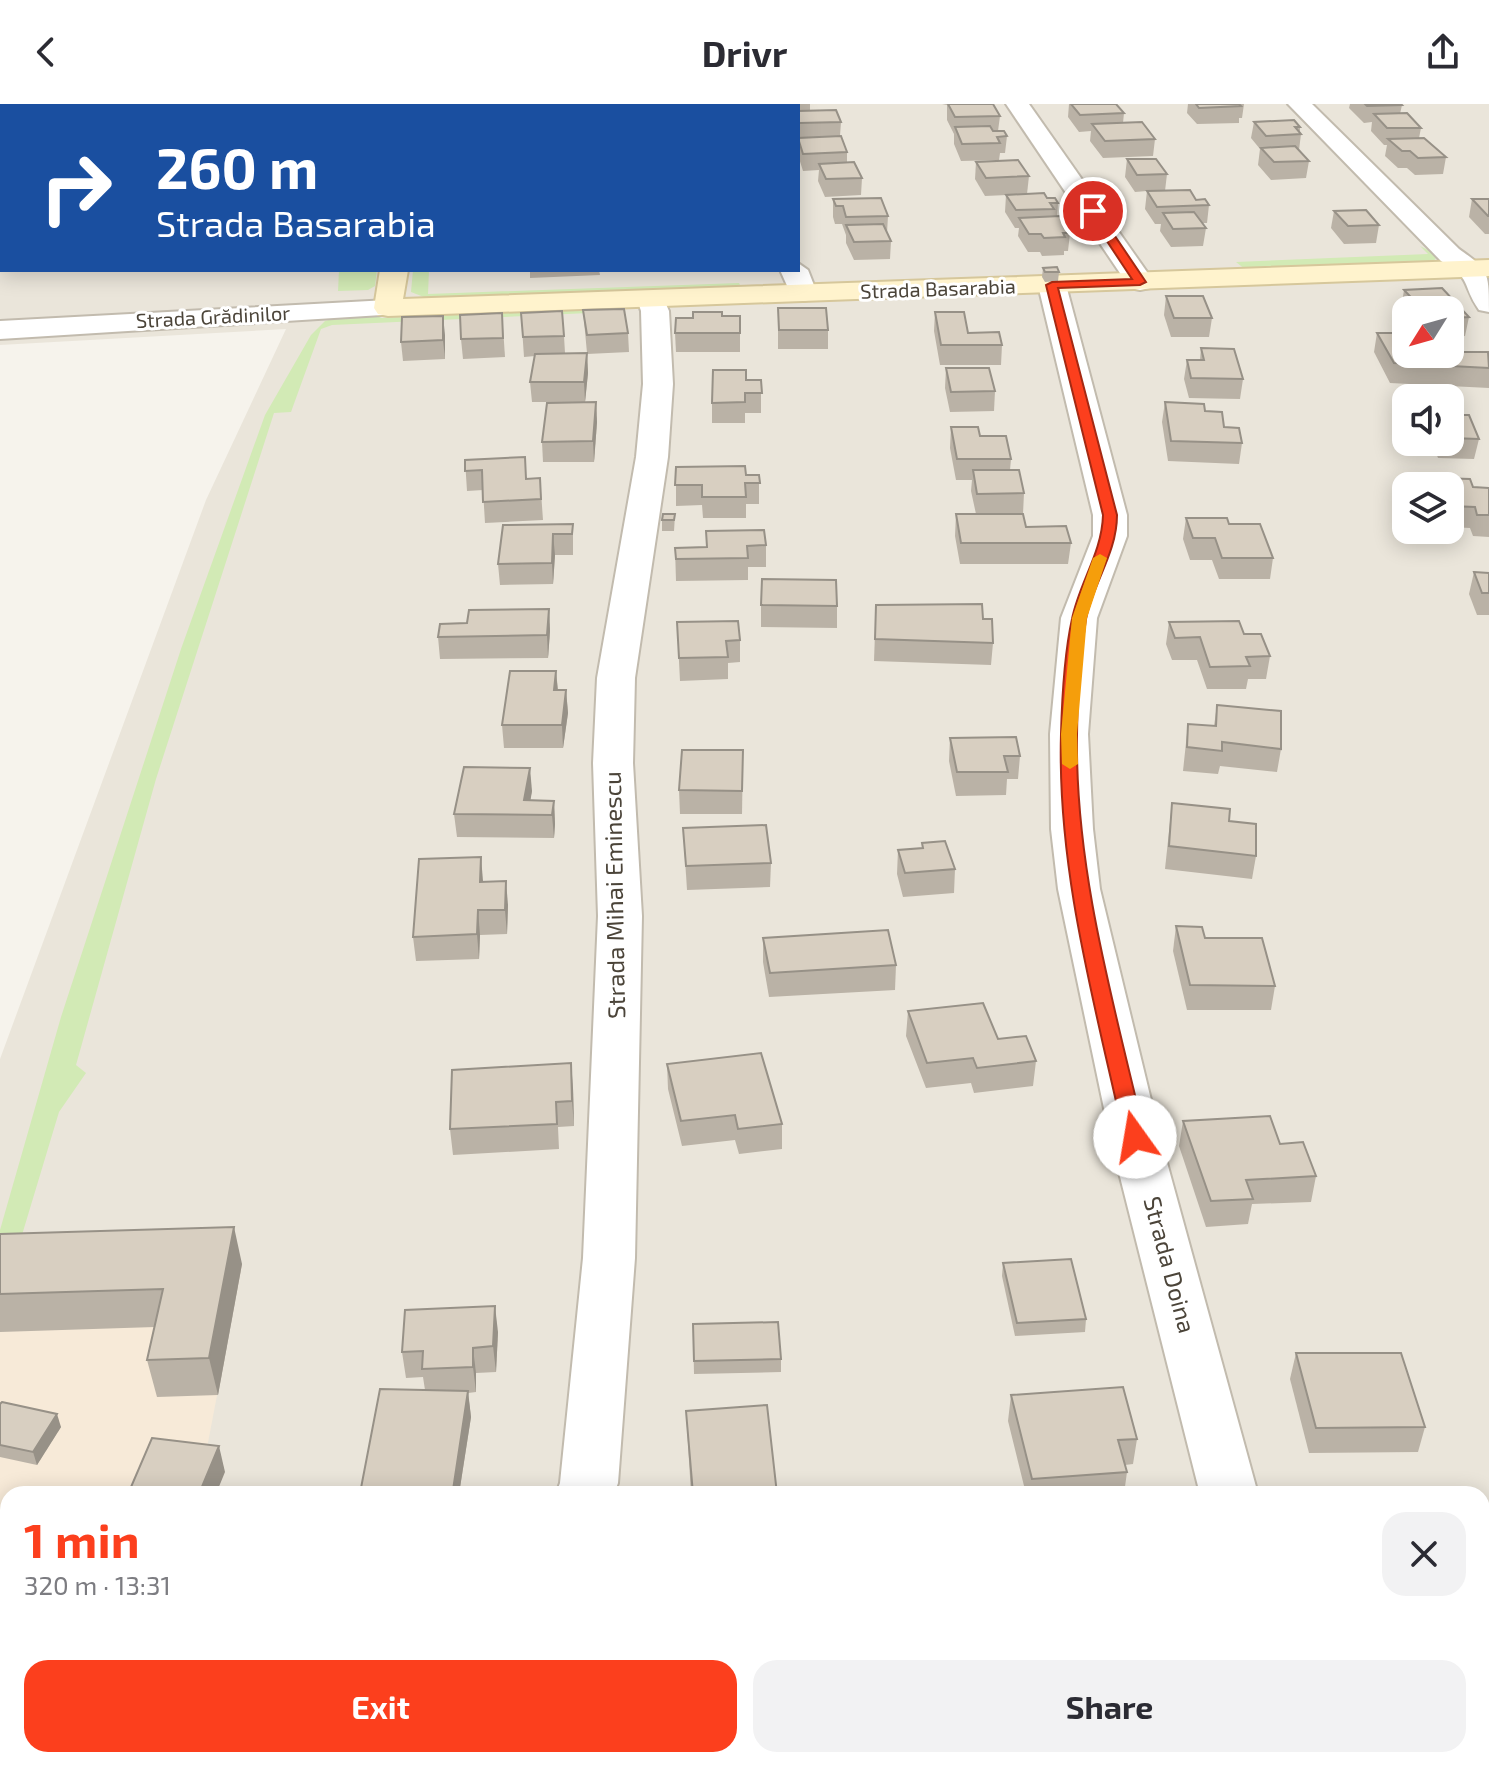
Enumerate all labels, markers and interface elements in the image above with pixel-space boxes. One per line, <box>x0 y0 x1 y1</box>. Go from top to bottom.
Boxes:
icon: back <box>24 30 68 74</box>
icon: share <box>1421 30 1465 74</box>
text: Drivr <box>702 31 787 74</box>
text: 260 m <box>156 133 318 200</box>
icon: right <box>24 136 128 240</box>
pin <box>1059 177 1127 245</box>
icon: arrive <box>1071 189 1115 233</box>
text: Strada Basarabia <box>156 201 436 244</box>
street label: Strada Basarabia <box>860 273 1016 303</box>
north arrow <box>1392 296 1464 368</box>
map controls <box>1392 296 1464 544</box>
street label: Strada Grădinilor <box>135 300 291 332</box>
button: sound <box>1392 384 1464 456</box>
button: layers <box>1392 472 1464 544</box>
street label: Strada Mihai Eminescu <box>597 771 630 1019</box>
position arrow <box>1093 1095 1177 1179</box>
street label: Strada Doina <box>1138 1193 1203 1336</box>
text: 1 min <box>24 1510 140 1568</box>
button: close <box>1382 1512 1466 1596</box>
text: 320 m · 13:31 <box>24 1569 171 1600</box>
button: Exit <box>24 1660 737 1752</box>
button: Share <box>753 1660 1466 1752</box>

